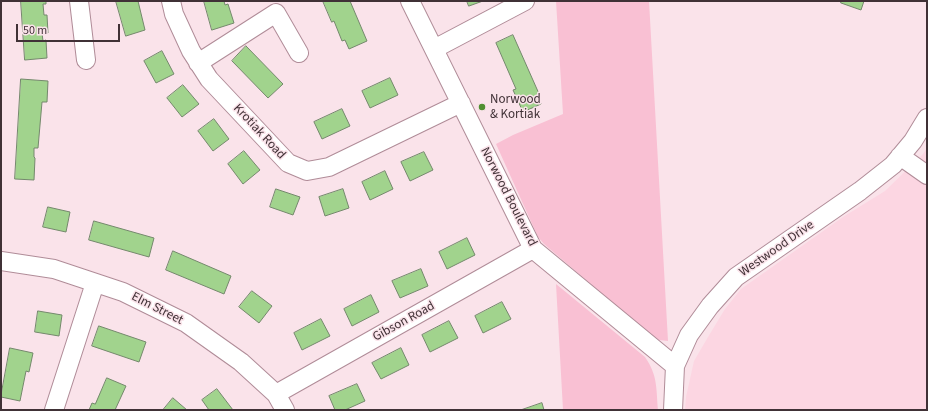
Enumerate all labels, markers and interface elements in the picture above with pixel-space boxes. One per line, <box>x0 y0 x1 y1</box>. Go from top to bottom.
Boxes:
scale bar <box>18 16 122 42</box>
text: 50 m <box>23 22 47 39</box>
place label: Norwood & Kortiak <box>490 92 541 123</box>
street label: Krotiak Road <box>229 101 289 163</box>
marker: Norwood & Kortiak <box>477 102 487 112</box>
street label: Norwood Boulevard <box>476 145 540 249</box>
street label: Westwood Drive <box>737 217 817 281</box>
street label: Elm Street <box>128 289 186 329</box>
street label: Gibson Road <box>370 299 438 345</box>

